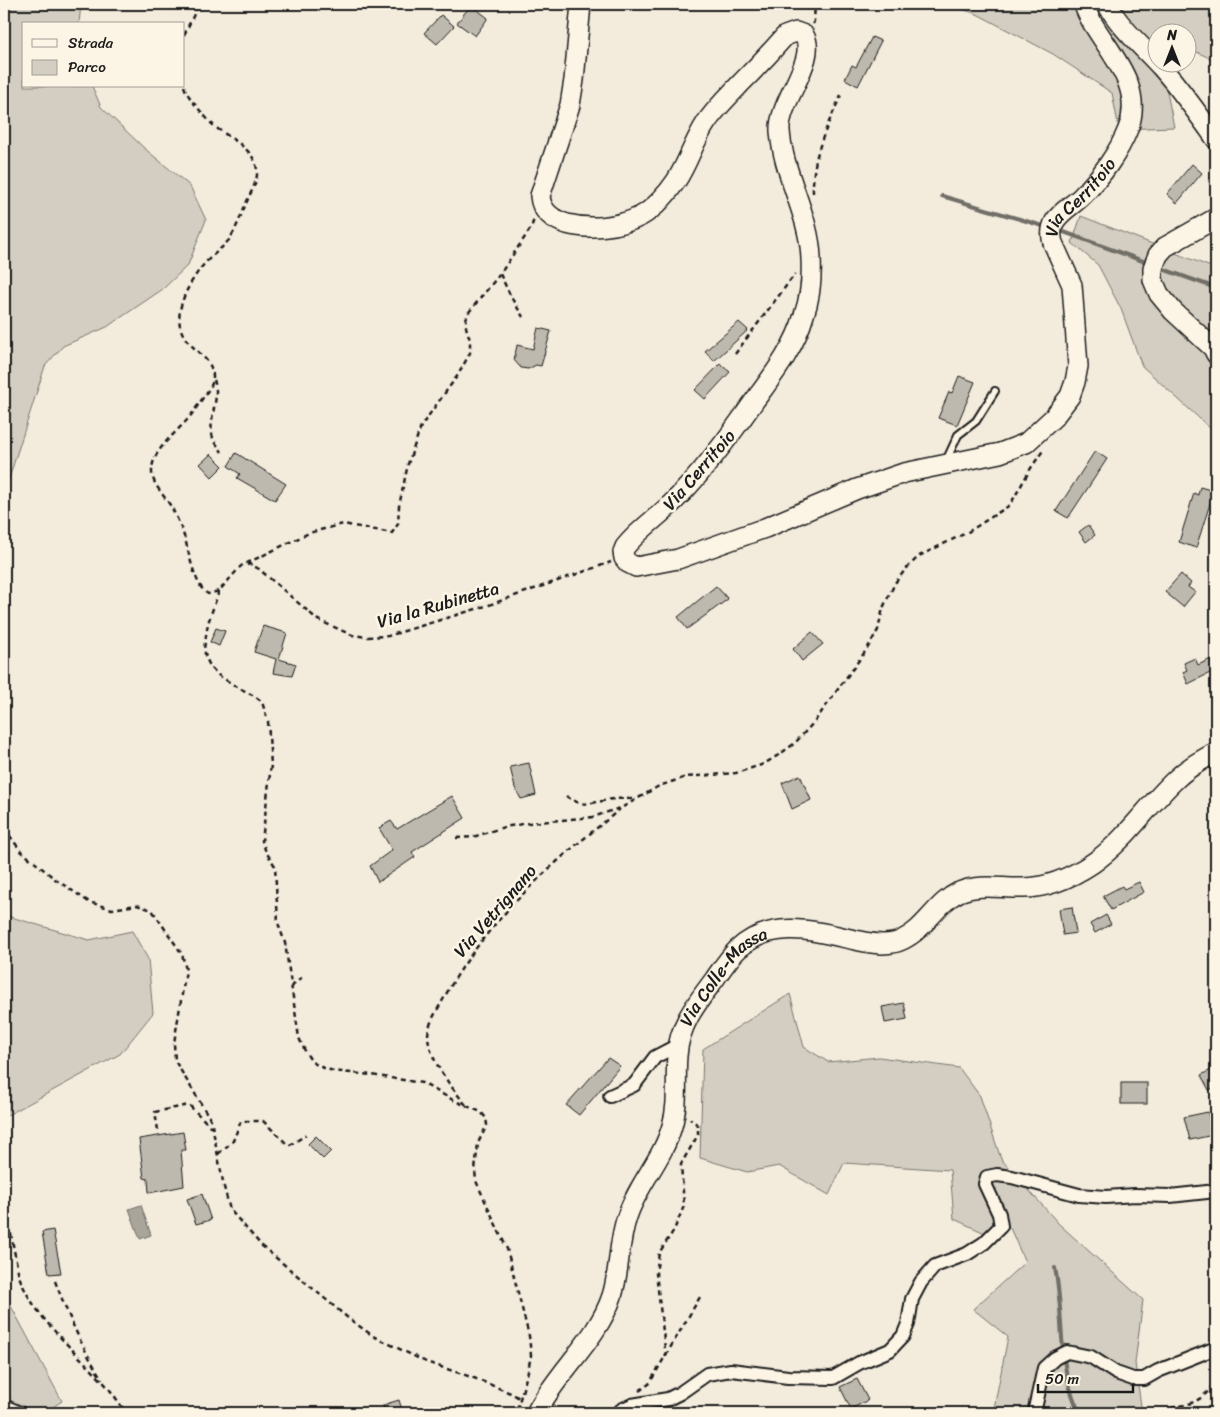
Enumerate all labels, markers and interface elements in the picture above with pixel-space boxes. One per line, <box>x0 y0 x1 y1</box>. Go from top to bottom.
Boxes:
legend <box>22 22 185 88</box>
north arrow <box>1148 22 1198 72</box>
text: N <box>1166 23 1177 48</box>
text: Strada <box>68 30 114 56</box>
text: Parco <box>68 54 106 80</box>
street label: Via Cerritoio <box>1035 151 1125 238</box>
street label: Via Cerritoio <box>654 422 744 518</box>
street label: Via la Rubinetta <box>373 572 503 638</box>
street label: Via Vetrignano <box>445 857 545 965</box>
street label: Via Colle-Massa <box>670 918 772 1032</box>
scale bar <box>1038 1362 1132 1394</box>
text: 50 m <box>1045 1366 1080 1392</box>

